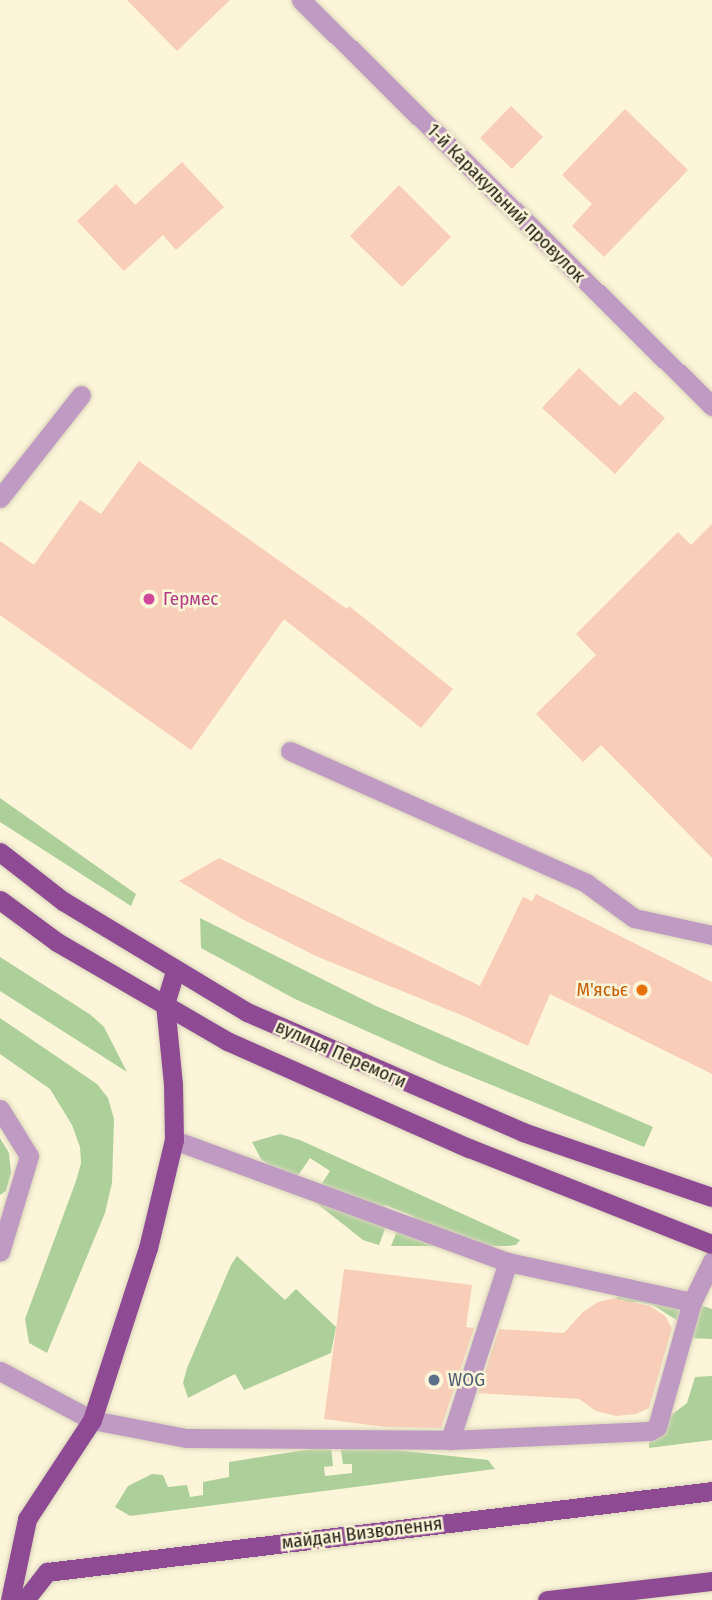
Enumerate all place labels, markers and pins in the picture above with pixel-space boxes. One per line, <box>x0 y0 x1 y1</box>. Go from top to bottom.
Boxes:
place label: Гермес <box>163 588 218 610</box>
marker: Гермес <box>141 591 157 607</box>
place label: М'ясьє <box>576 979 628 1001</box>
marker: М'ясьє <box>634 982 650 998</box>
place label: WOG <box>448 1369 485 1391</box>
marker: WOG <box>426 1372 442 1388</box>

